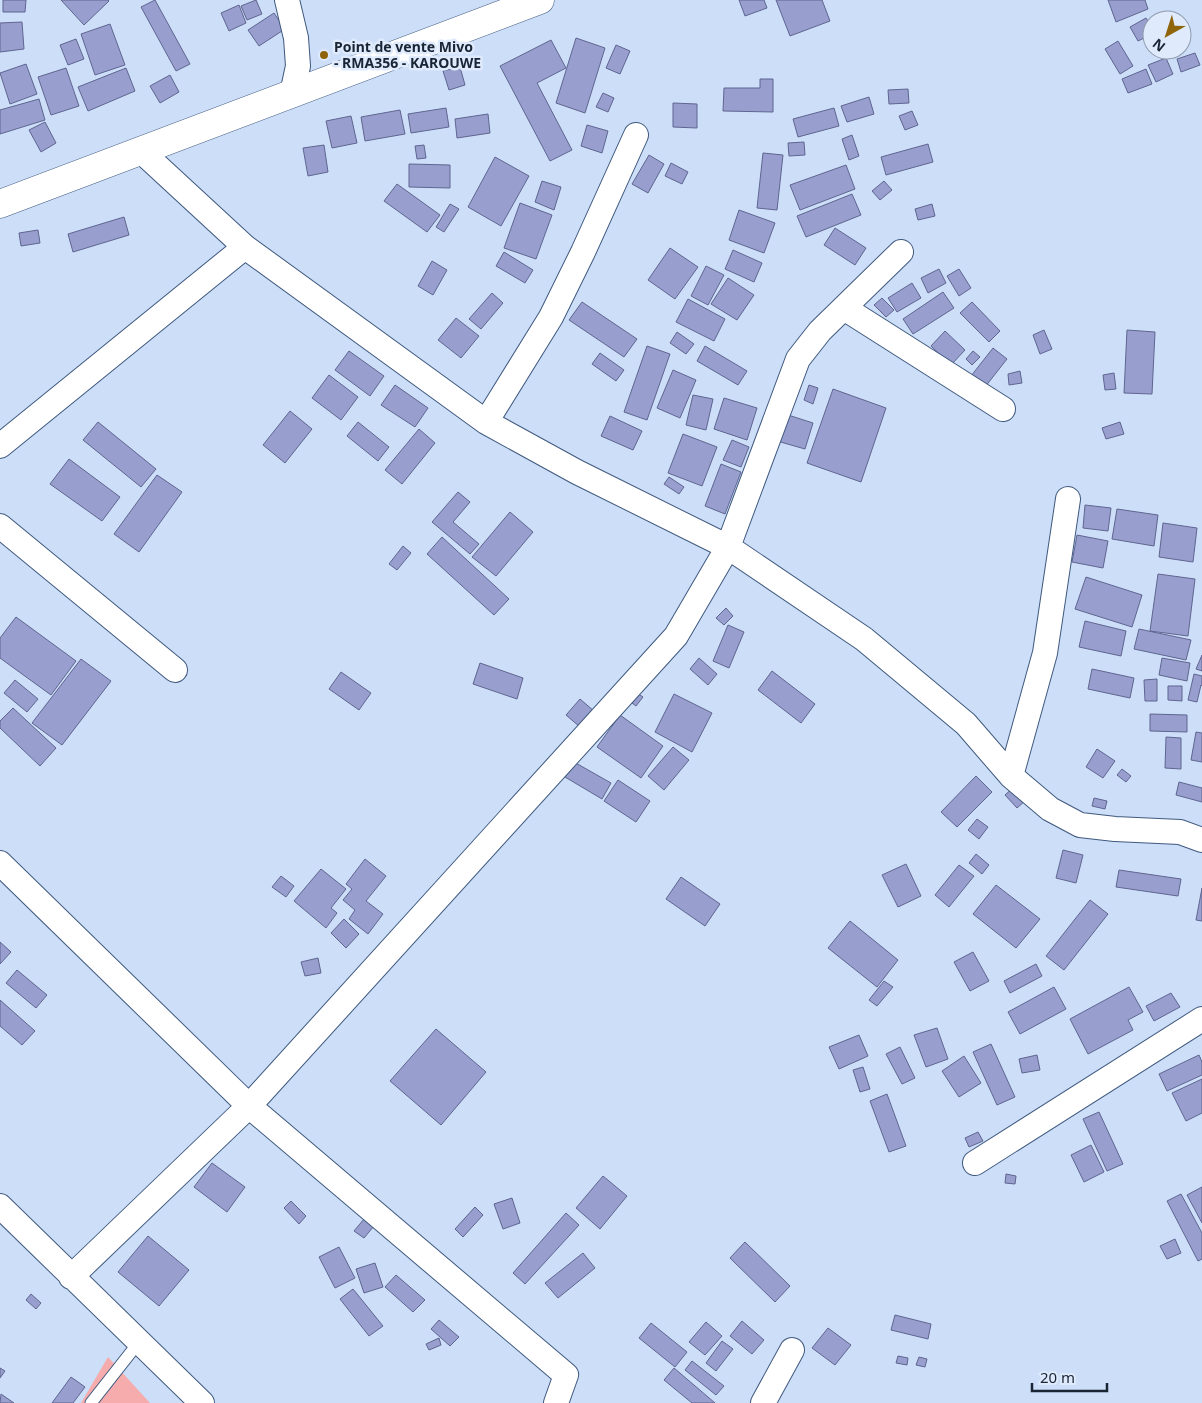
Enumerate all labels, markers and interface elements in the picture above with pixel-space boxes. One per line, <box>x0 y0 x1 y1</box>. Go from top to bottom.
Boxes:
north arrow <box>1142 10 1192 60</box>
text: N <box>1148 35 1169 56</box>
place label: Point de vente Mivo - RMA356 - KAROUWE <box>334 37 481 72</box>
marker: Point de vente Mivo - RMA356 - KAROUWE <box>318 49 330 61</box>
scale bar <box>1032 1360 1107 1392</box>
text: 20 m <box>1040 1367 1075 1387</box>

